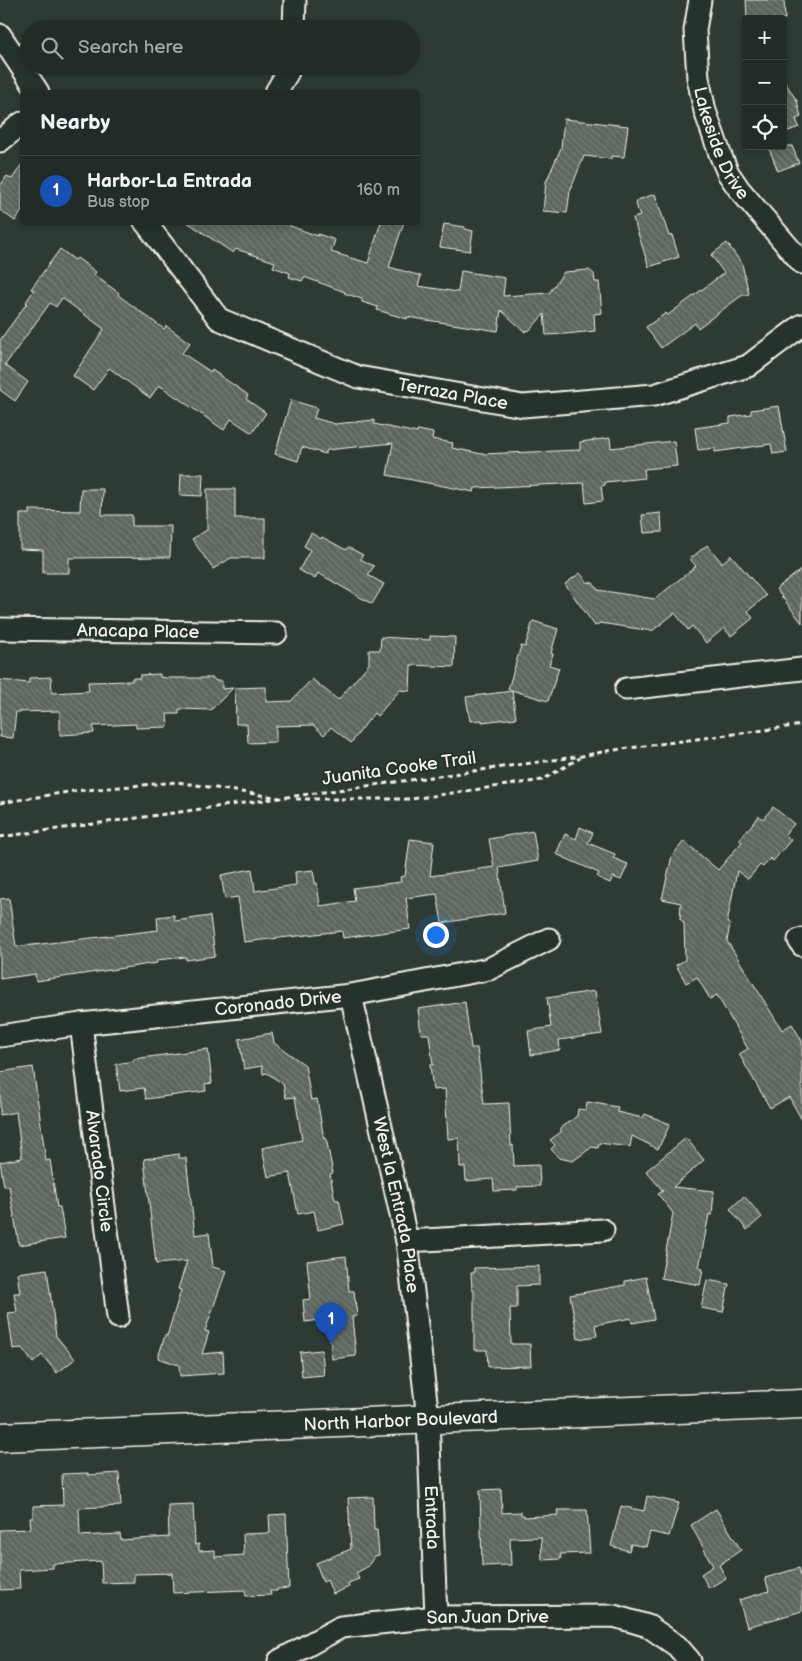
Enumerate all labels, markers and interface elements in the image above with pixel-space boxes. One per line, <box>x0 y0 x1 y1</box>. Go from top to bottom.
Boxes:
map controls <box>742 15 787 150</box>
button: + <box>742 15 787 60</box>
search box <box>20 20 420 75</box>
icon: search <box>38 34 66 62</box>
text: Search here <box>78 36 183 59</box>
button: − <box>742 60 787 105</box>
street label: Lakeside Drive <box>689 85 754 204</box>
button: locate <box>742 105 787 150</box>
text: Nearby <box>40 110 110 135</box>
text: Harbor-La Entrada <box>87 170 252 193</box>
text: 1 <box>53 181 59 200</box>
text: 160 m <box>357 181 400 200</box>
text: Bus stop <box>87 193 150 212</box>
street label: Terraza Place <box>396 374 510 414</box>
street label: Anacapa Place <box>77 620 200 643</box>
street label: Juanita Cooke Trail <box>321 747 477 790</box>
your location <box>423 922 449 948</box>
street label: Coronado Drive <box>213 986 343 1021</box>
street label: Alvarado Circle <box>81 1109 117 1233</box>
street label: West la Entrada Place <box>368 1115 423 1295</box>
pin: 1 <box>315 1303 347 1344</box>
street label: North Harbor Boulevard <box>303 1407 498 1436</box>
street label: Entrada <box>420 1485 443 1550</box>
street label: San Juan Drive <box>426 1606 549 1629</box>

